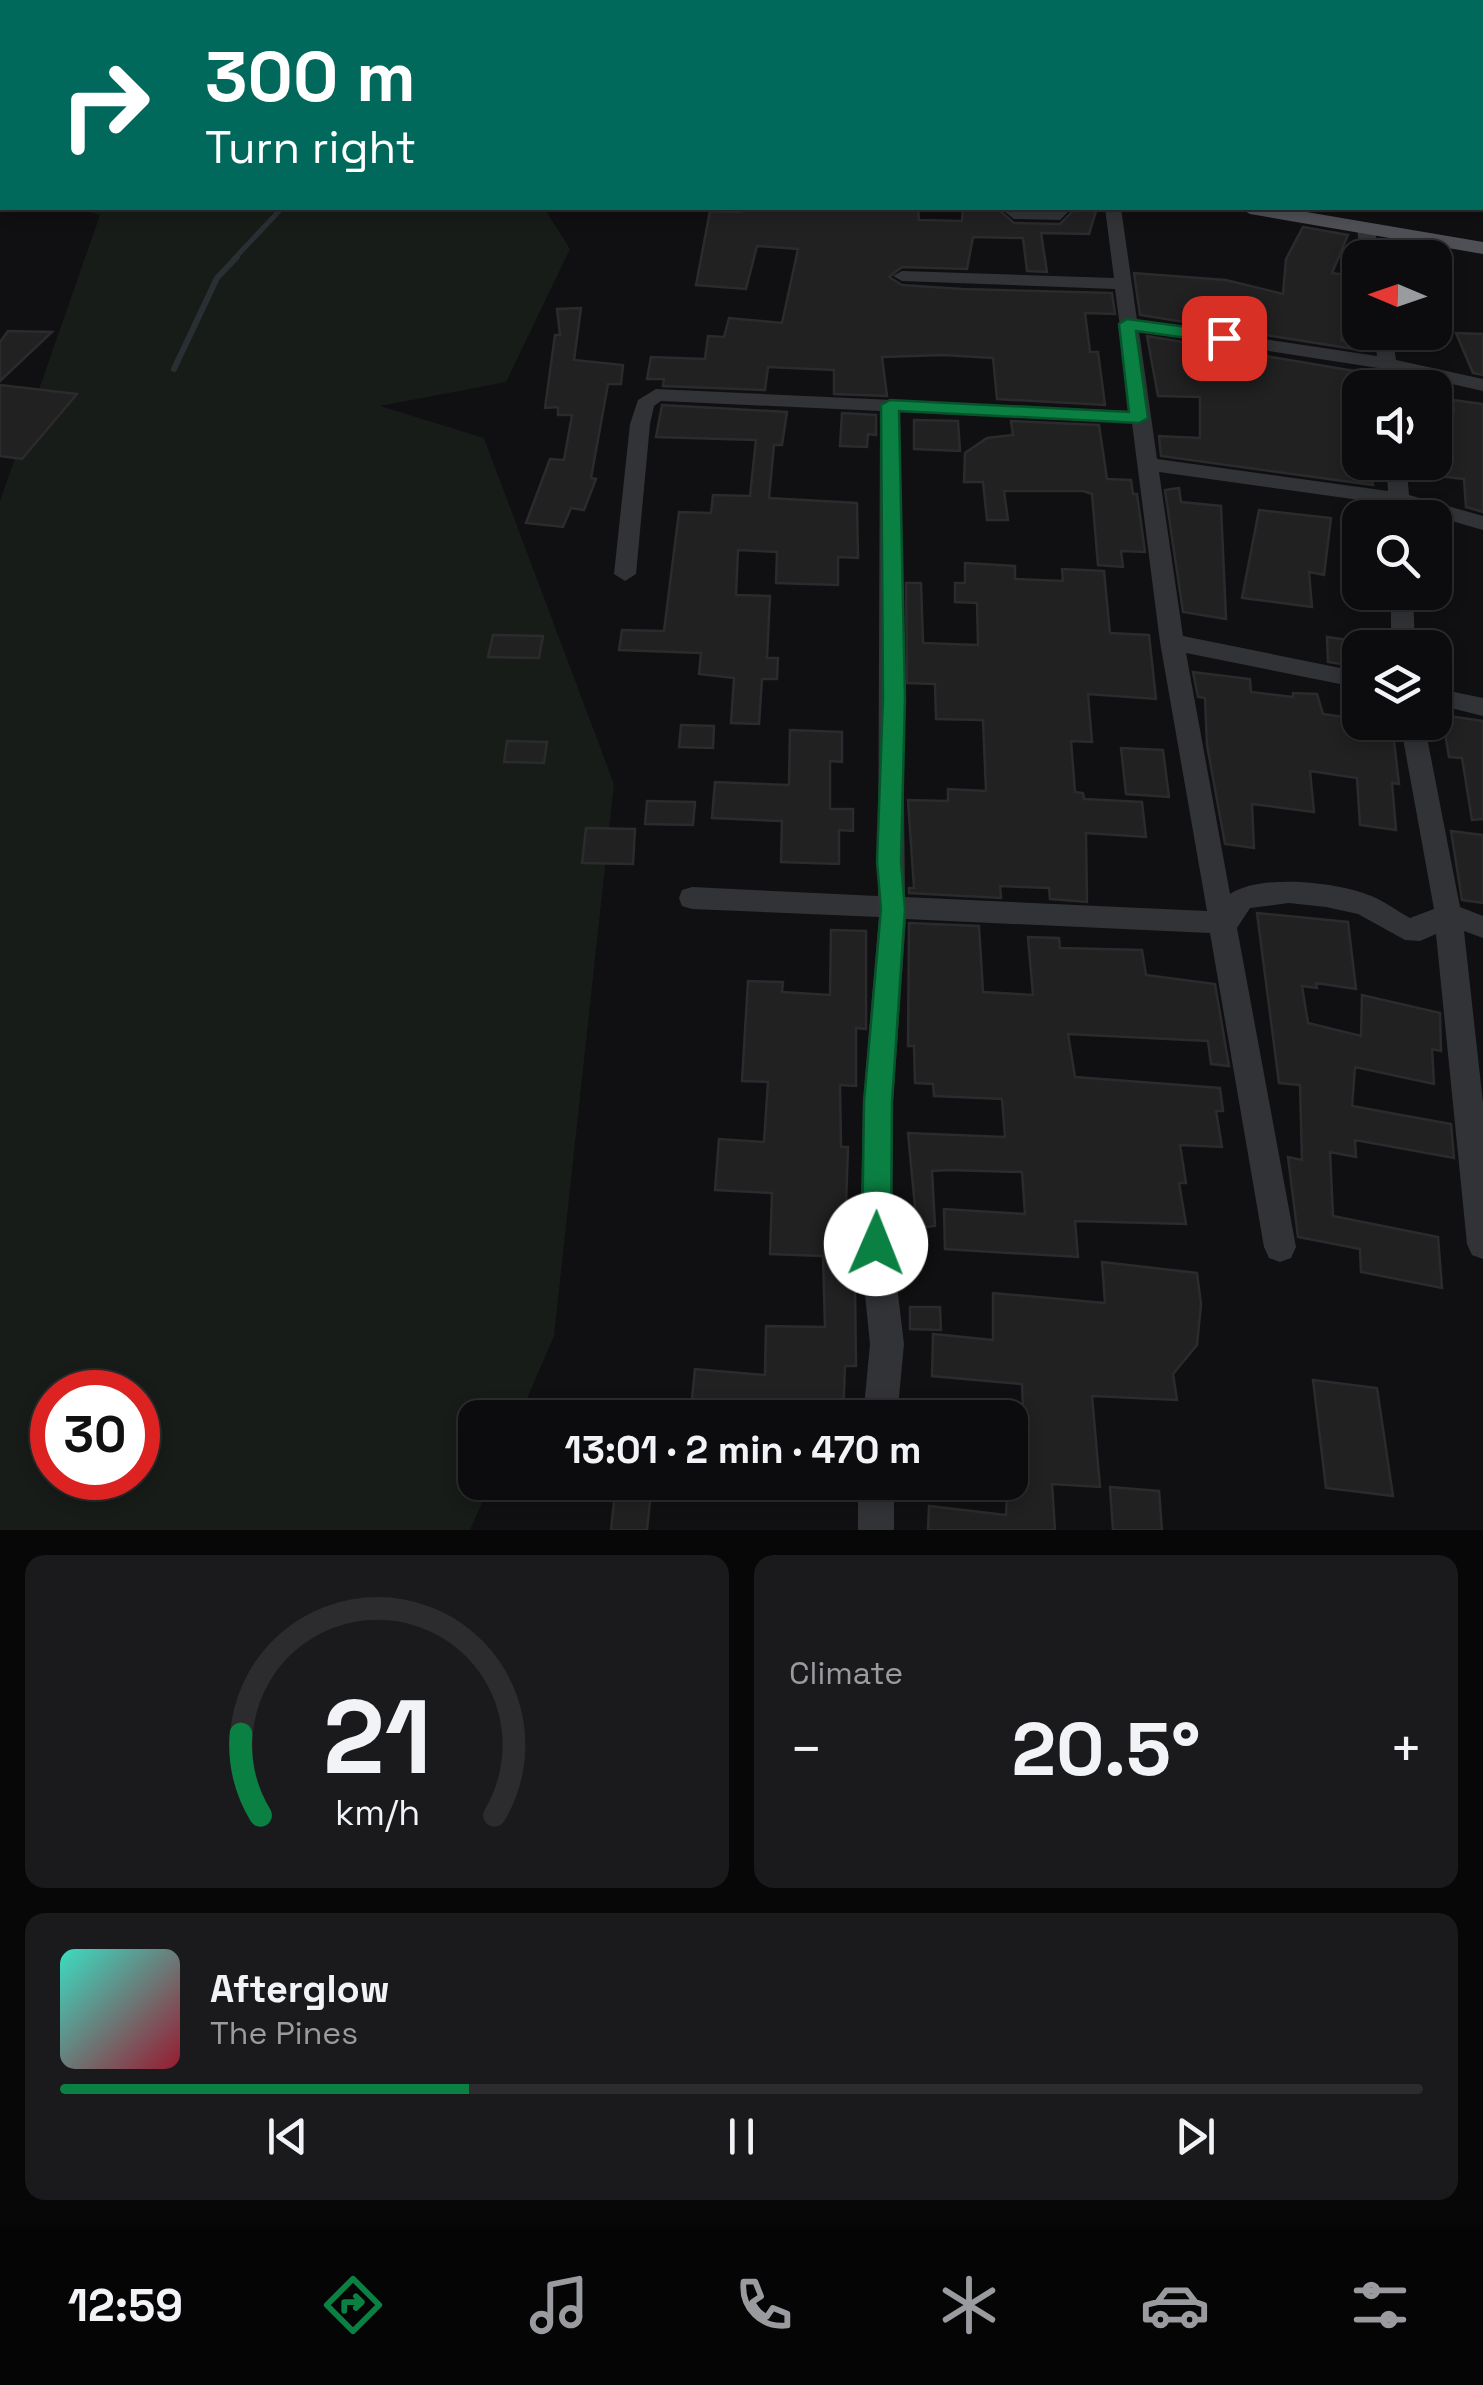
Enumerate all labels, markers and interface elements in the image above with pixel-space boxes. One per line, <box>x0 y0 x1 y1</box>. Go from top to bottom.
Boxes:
text: 300 m <box>205 32 416 121</box>
icon: right <box>40 40 170 170</box>
text: Turn right <box>205 119 416 176</box>
north arrow <box>1342 240 1452 350</box>
map controls <box>1342 240 1452 740</box>
pin <box>1182 296 1267 381</box>
icon: arrive <box>1197 311 1252 366</box>
button: sound <box>1342 370 1452 480</box>
button: search <box>1342 500 1452 610</box>
button: layers <box>1342 630 1452 740</box>
position arrow <box>824 1192 928 1296</box>
speed limit sign: 30 <box>30 1370 160 1500</box>
text: 13:01 · 2 min · 470 m <box>565 1426 921 1474</box>
text: Climate <box>789 1653 903 1693</box>
text: 21 <box>323 1671 431 1803</box>
text: 20.5° <box>1011 1701 1201 1797</box>
text: − <box>789 1714 823 1784</box>
text: + <box>1389 1714 1423 1784</box>
text: km/h <box>334 1790 420 1835</box>
text: Afterglow <box>210 1965 390 2013</box>
text: The Pines <box>210 2013 358 2053</box>
icon: previous <box>260 2109 315 2164</box>
icon: pause <box>714 2109 769 2164</box>
icon: next <box>1168 2109 1223 2164</box>
icon: directions <box>318 2270 388 2340</box>
icon: music <box>524 2270 594 2340</box>
icon: phone <box>729 2270 799 2340</box>
icon: climate <box>934 2270 1004 2340</box>
icon: car <box>1140 2270 1210 2340</box>
icon: filters <box>1345 2270 1415 2340</box>
text: 12:59 <box>68 2277 183 2334</box>

